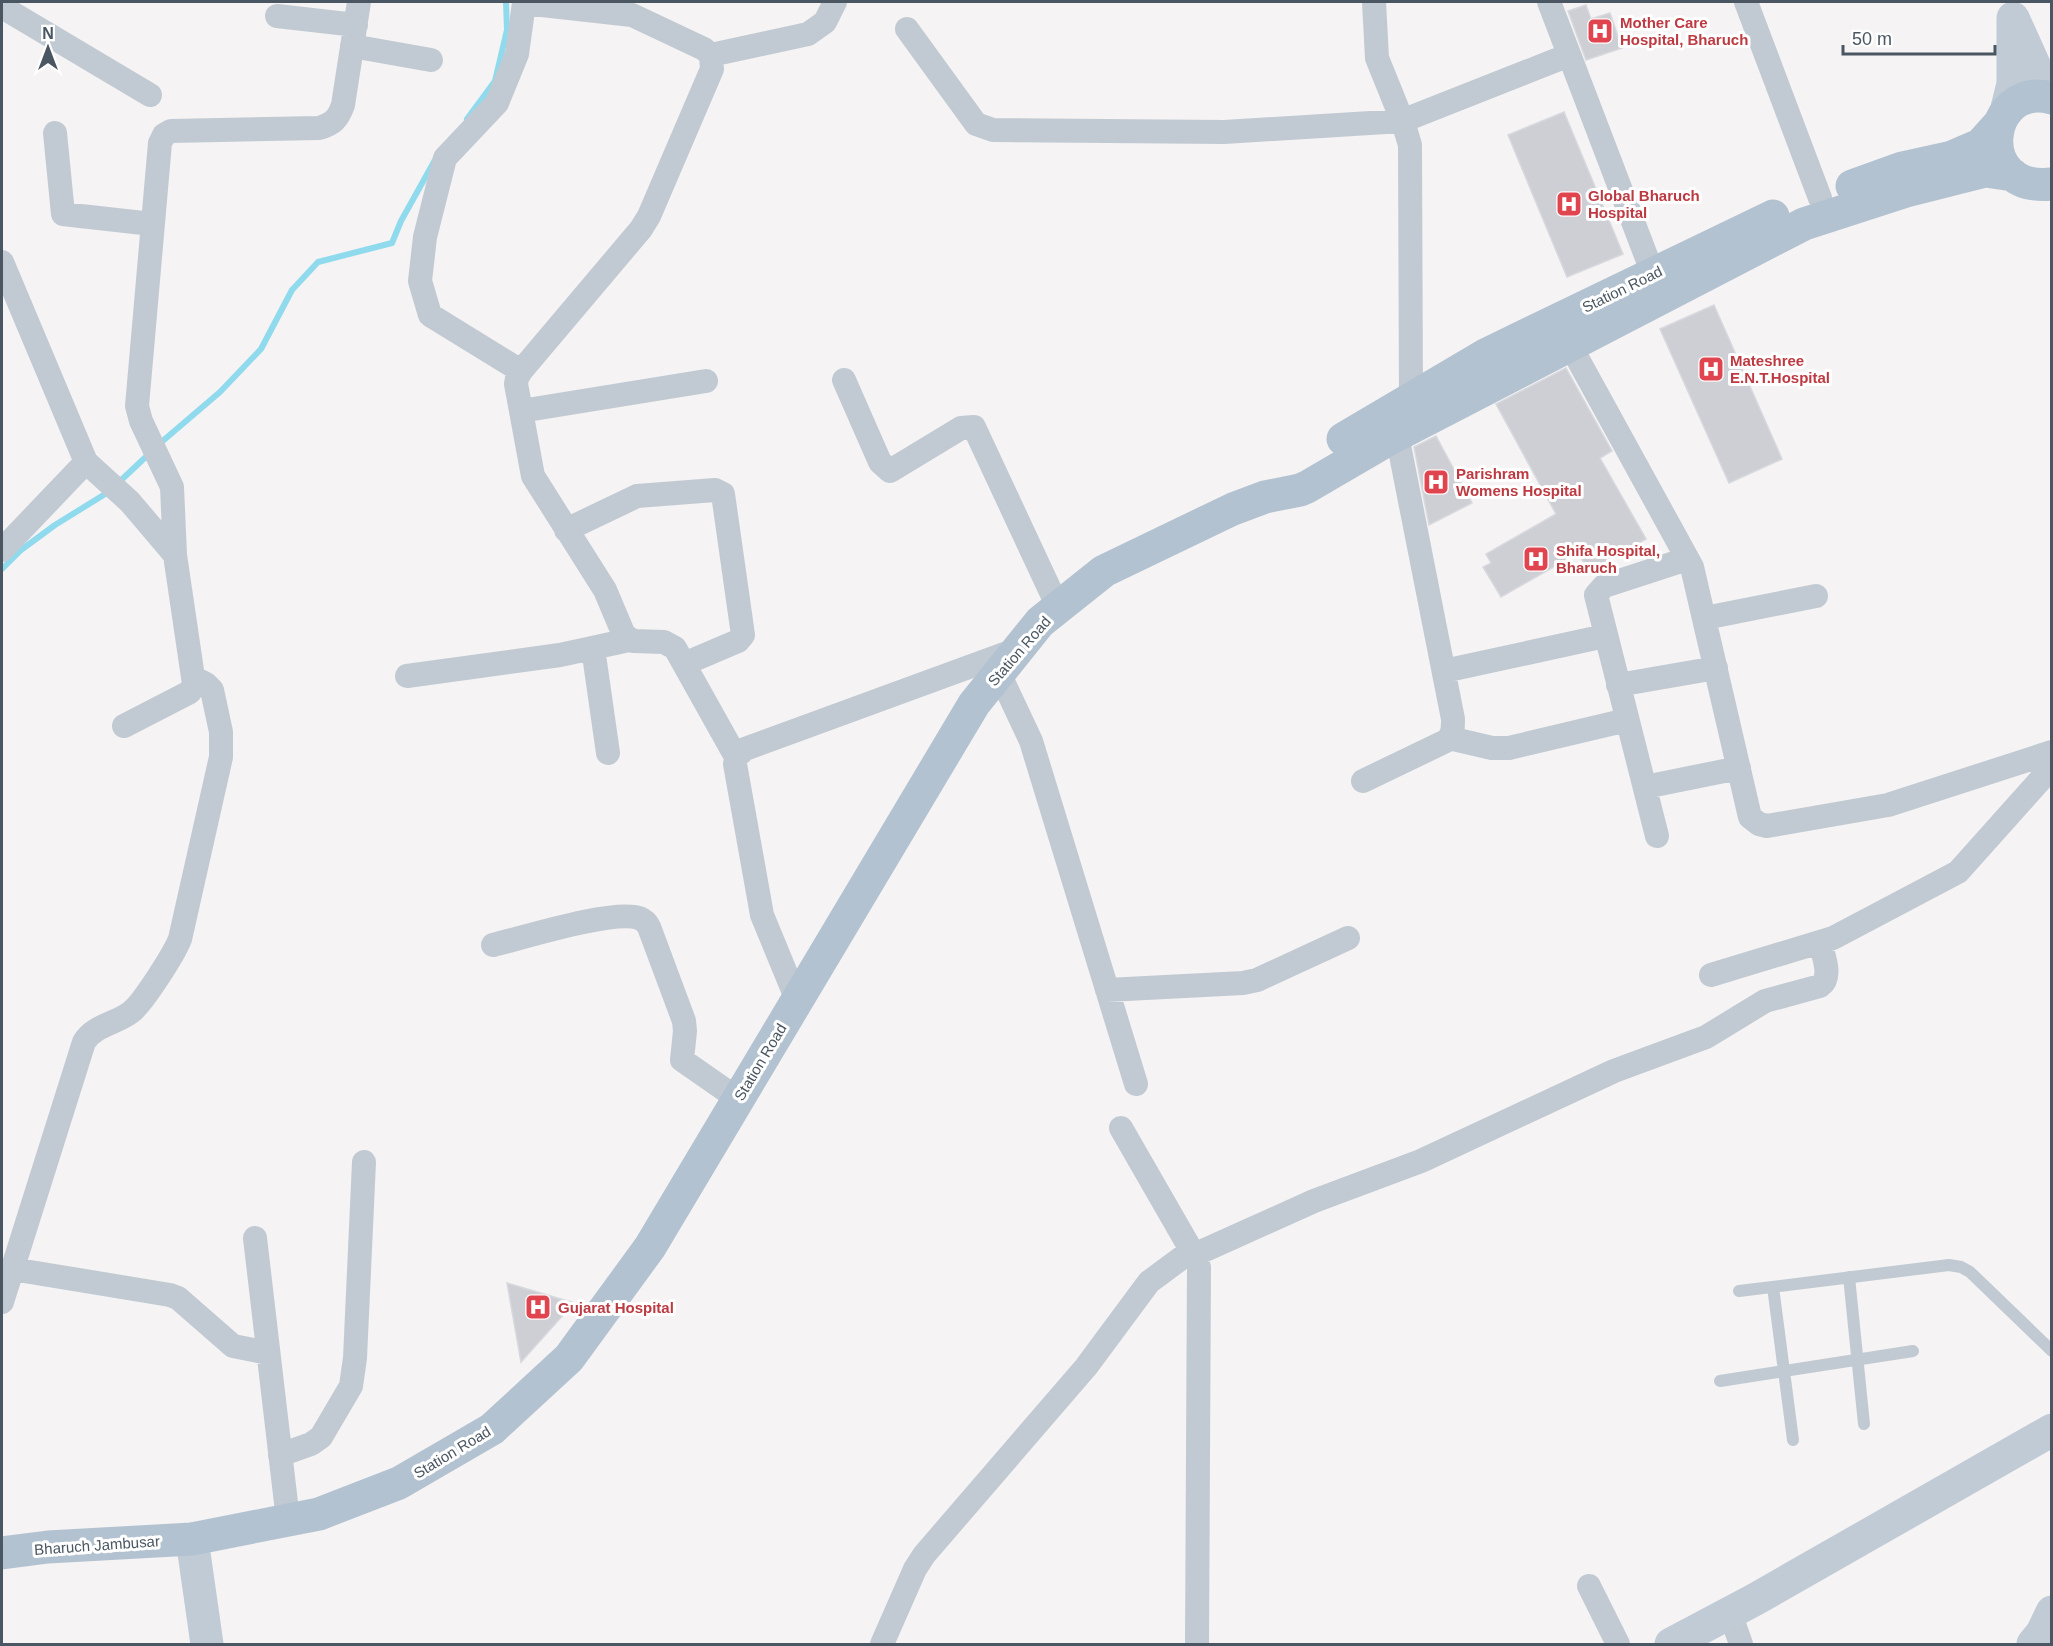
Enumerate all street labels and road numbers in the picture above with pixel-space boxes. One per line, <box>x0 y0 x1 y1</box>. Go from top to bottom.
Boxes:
street label: Station Road <box>1579 262 1665 316</box>
street label: Station Road <box>984 613 1054 689</box>
street label: Station Road <box>730 1020 790 1104</box>
street label: Station Road <box>410 1422 494 1482</box>
street label: Bharuch Jambusar <box>34 1532 160 1558</box>

